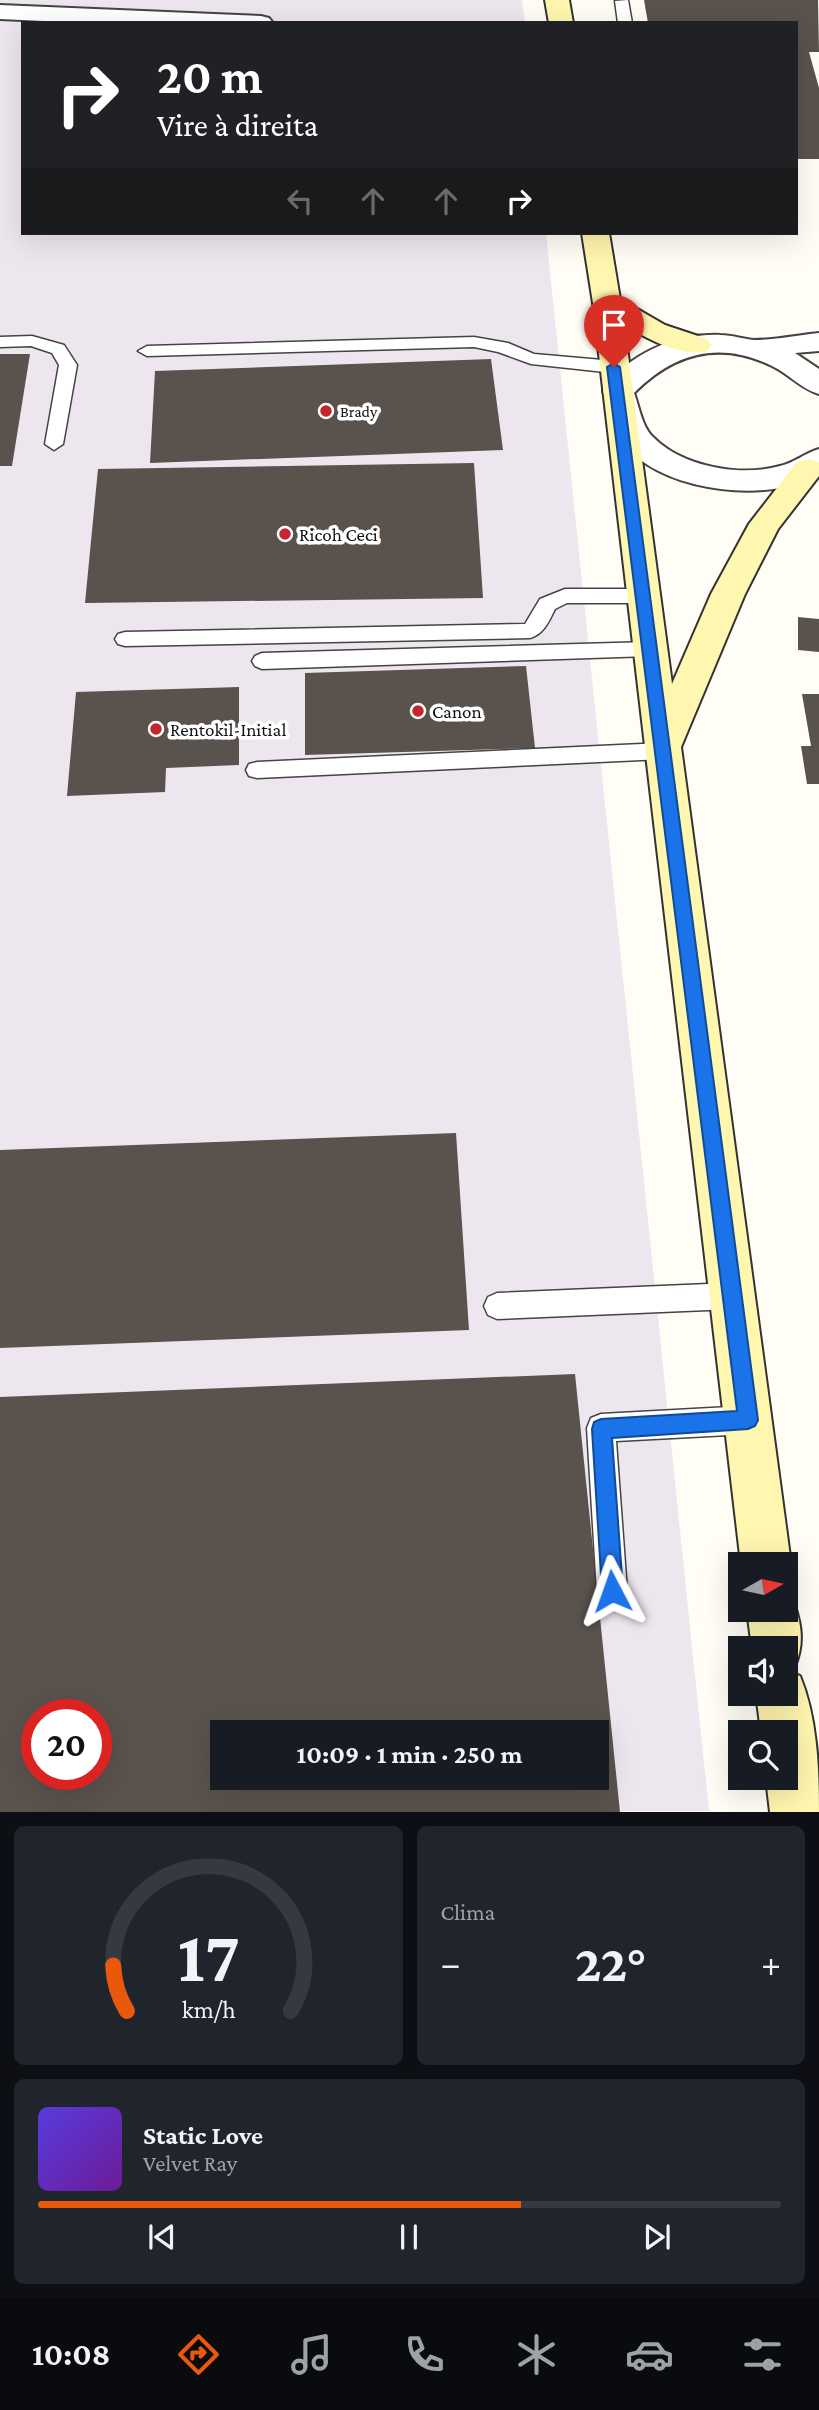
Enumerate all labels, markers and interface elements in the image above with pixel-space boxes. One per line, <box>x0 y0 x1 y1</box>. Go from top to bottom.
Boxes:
icon: right <box>42 49 133 140</box>
text: 20 m <box>157 49 263 104</box>
text: Vire à direita <box>157 107 318 143</box>
icon: left <box>281 182 319 220</box>
icon: ahead <box>354 182 392 220</box>
icon: ahead <box>427 182 465 220</box>
icon: right <box>500 182 538 220</box>
pin <box>584 295 644 367</box>
icon: arrive <box>595 306 633 344</box>
marker: Brady <box>318 403 334 419</box>
place label: Brady <box>340 403 378 421</box>
place label: Ricoh Ceci <box>299 524 378 545</box>
marker: Ricoh Ceci <box>277 526 293 542</box>
place label: Canon <box>432 701 482 722</box>
marker: Canon <box>410 703 426 719</box>
place label: Rentokil-Initial <box>170 719 286 740</box>
marker: Rentokil-Initial <box>148 721 164 737</box>
north arrow <box>728 1552 798 1622</box>
map controls <box>728 1552 798 1790</box>
position arrow <box>575 1554 649 1628</box>
button: sound <box>728 1636 798 1706</box>
speed limit sign: 20 <box>21 1699 112 1790</box>
button: search <box>728 1720 798 1790</box>
text: 10:09 · 1 min · 250 m <box>297 1740 522 1769</box>
text: Clima <box>441 1899 495 1925</box>
text: 17 <box>177 1917 240 1998</box>
text: 22° <box>575 1934 647 1992</box>
text: − <box>441 1942 461 1984</box>
text: + <box>761 1942 781 1984</box>
text: km/h <box>181 1996 235 2023</box>
text: Static Love <box>143 2121 263 2150</box>
text: Velvet Ray <box>143 2150 237 2176</box>
icon: previous <box>143 2218 181 2256</box>
icon: pause <box>390 2218 428 2256</box>
icon: next <box>638 2218 676 2256</box>
icon: directions <box>174 2330 223 2379</box>
icon: music <box>287 2330 336 2379</box>
icon: phone <box>400 2330 449 2379</box>
icon: climate <box>512 2330 561 2379</box>
icon: car <box>625 2330 674 2379</box>
icon: filters <box>738 2330 787 2379</box>
text: 10:08 <box>32 2336 110 2372</box>

